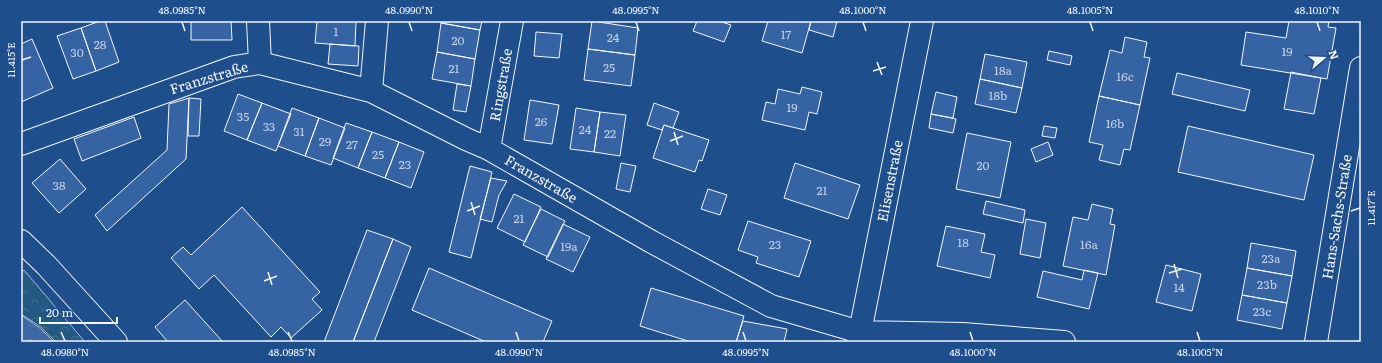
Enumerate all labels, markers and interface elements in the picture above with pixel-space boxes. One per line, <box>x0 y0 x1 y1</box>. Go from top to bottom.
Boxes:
text: 48.0985°N <box>158 2 206 17</box>
text: 48.0990°N <box>385 2 433 17</box>
text: 48.0995°N <box>612 2 660 17</box>
text: 48.1000°N <box>839 2 887 17</box>
text: 48.1005°N <box>1067 2 1113 17</box>
text: 48.1010°N <box>1294 2 1340 17</box>
house number: 1 <box>334 22 339 40</box>
house number: 17 <box>781 25 791 43</box>
house number: 24 <box>607 28 620 46</box>
house number: 20 <box>451 31 465 49</box>
house number: 28 <box>94 35 107 53</box>
north arrow <box>1304 38 1344 78</box>
text: 11.415°E <box>3 42 18 78</box>
house number: 19 <box>1281 42 1293 60</box>
house number: 30 <box>70 43 84 61</box>
street label: Ringstraße <box>484 47 516 123</box>
text: N <box>1325 47 1343 61</box>
street label: Franzstraße <box>167 56 250 98</box>
house number: 25 <box>603 58 615 76</box>
house number: 21 <box>449 59 460 77</box>
house number: 18a <box>994 61 1013 79</box>
house number: 16c <box>1116 67 1134 85</box>
house number: 18b <box>989 86 1007 104</box>
house number: 19 <box>786 98 798 116</box>
house number: 35 <box>237 107 249 125</box>
house number: 26 <box>535 112 548 130</box>
house number: 16b <box>1106 114 1124 132</box>
house number: 33 <box>263 117 275 135</box>
house number: 24 <box>579 120 592 138</box>
house number: 31 <box>293 122 305 140</box>
house number: 22 <box>604 124 616 142</box>
house number: 29 <box>319 132 331 150</box>
house number: 27 <box>346 135 358 153</box>
street label: Elisenstraße <box>871 138 907 224</box>
house number: 25 <box>372 145 384 163</box>
street label: Franzstraße <box>501 149 582 207</box>
street label: Hans-Sachs-Straße <box>1316 153 1356 281</box>
house number: 23 <box>399 155 411 173</box>
house number: 20 <box>976 156 990 174</box>
house number: 38 <box>52 176 66 194</box>
house number: 21 <box>817 181 828 199</box>
text: 11.417°E <box>1363 190 1378 226</box>
house number: 21 <box>514 209 525 227</box>
house number: 18 <box>957 233 969 251</box>
house number: 23 <box>769 235 781 253</box>
house number: 16a <box>1080 235 1098 253</box>
house number: 19a <box>560 237 578 255</box>
house number: 23a <box>1261 249 1281 267</box>
house number: 23b <box>1257 275 1277 293</box>
house number: 14 <box>1173 278 1185 296</box>
scale bar <box>40 299 117 325</box>
house number: 23c <box>1253 302 1271 320</box>
text: 20 m <box>46 303 73 321</box>
text: 48.0980°N <box>41 344 89 359</box>
text: 48.0985°N <box>268 344 316 359</box>
text: 48.0990°N <box>495 344 543 359</box>
text: 48.0995°N <box>722 344 770 359</box>
text: 48.1000°N <box>949 344 997 359</box>
text: 48.1005°N <box>1177 344 1223 359</box>

